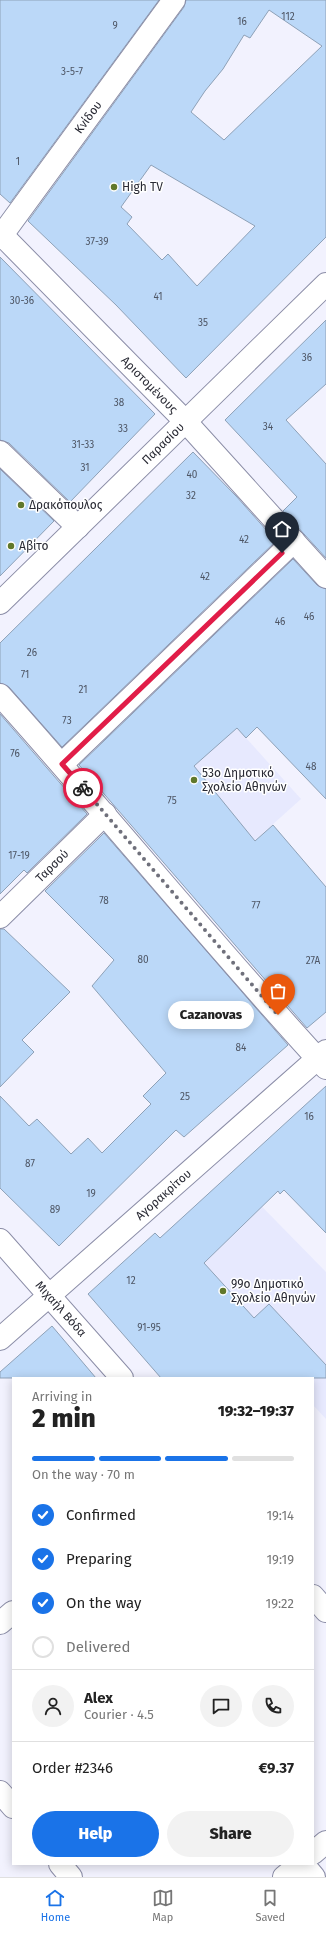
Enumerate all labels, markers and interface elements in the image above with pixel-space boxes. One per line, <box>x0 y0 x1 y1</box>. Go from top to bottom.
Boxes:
house number: 112 <box>281 11 295 23</box>
house number: 16 <box>237 16 247 28</box>
house number: 9 <box>112 20 118 32</box>
house number: 3-5-7 <box>61 66 83 78</box>
street label: Κνίδου <box>72 98 105 136</box>
house number: 1 <box>16 156 20 168</box>
place label: High TV <box>122 180 163 194</box>
marker: High TV <box>109 182 119 192</box>
house number: 37-39 <box>86 236 108 248</box>
house number: 41 <box>153 291 163 303</box>
house number: 30-36 <box>10 295 34 307</box>
house number: 35 <box>198 317 208 329</box>
house number: 36 <box>302 352 312 364</box>
street label: Αριστομένους <box>118 353 181 417</box>
house number: 38 <box>114 397 125 409</box>
street label: Παρασίου <box>139 420 187 467</box>
house number: 34 <box>263 421 274 433</box>
house number: 33 <box>118 423 128 435</box>
house number: 31-33 <box>72 439 94 451</box>
house number: 31 <box>80 462 90 474</box>
house number: 40 <box>187 469 198 481</box>
house number: 32 <box>186 490 196 502</box>
place label: Δρακόπουλος <box>29 498 103 512</box>
marker: Δρακόπουλος <box>16 500 26 510</box>
pin <box>265 512 299 553</box>
icon: home <box>271 518 293 540</box>
house number: 42 <box>239 534 249 546</box>
place label: Αβίτο <box>19 539 49 553</box>
marker: Αβίτο <box>6 541 16 551</box>
house number: 42 <box>200 571 210 583</box>
house number: 46 <box>304 611 314 623</box>
house number: 46 <box>275 616 285 628</box>
house number: 26 <box>27 647 37 659</box>
house number: 71 <box>21 669 29 681</box>
house number: 21 <box>78 684 88 696</box>
house number: 73 <box>62 715 72 727</box>
house number: 76 <box>10 748 20 760</box>
house number: 48 <box>306 761 317 773</box>
place label: 53ο Δημοτικό Σχολείο Αθηνών <box>202 766 287 794</box>
courier <box>63 768 103 808</box>
marker: 53ο Δημοτικό Σχολείο Αθηνών <box>189 775 199 785</box>
icon: bike <box>72 777 94 799</box>
house number: 75 <box>167 795 177 807</box>
street label: Ταρσού <box>33 847 72 885</box>
house number: 17-19 <box>8 850 30 862</box>
house number: 78 <box>99 895 109 907</box>
house number: 77 <box>252 900 261 912</box>
house number: 80 <box>137 954 149 966</box>
house number: 27Α <box>306 955 321 967</box>
pin <box>261 974 295 1015</box>
icon: bag <box>267 980 289 1002</box>
callout: Cazanovas <box>168 1001 254 1029</box>
text: Cazanovas <box>180 1007 242 1022</box>
house number: 84 <box>236 1042 247 1054</box>
house number: 25 <box>180 1091 190 1103</box>
house number: 16 <box>304 1111 314 1123</box>
house number: 87 <box>25 1158 35 1170</box>
street label: Αγορακρίτου <box>133 1166 194 1223</box>
house number: 19 <box>86 1188 96 1200</box>
house number: 89 <box>50 1204 60 1216</box>
house number: 12 <box>126 1275 136 1287</box>
place label: 99ο Δημοτικό Σχολείο Αθηνών <box>231 1277 316 1305</box>
street label: Μιχαήλ Βόδα <box>33 1278 89 1340</box>
marker: 99ο Δημοτικό Σχολείο Αθηνών <box>218 1286 228 1296</box>
house number: 91-95 <box>137 1322 161 1334</box>
text: Arriving in <box>32 1389 92 1404</box>
text: 19:32–19:37 <box>218 1402 294 1420</box>
text: 2 min <box>32 1403 96 1434</box>
text: On the way · 70 m <box>32 1467 135 1482</box>
icon: check <box>32 1504 54 1526</box>
text: Confirmed <box>66 1506 136 1524</box>
text: 19:14 <box>266 1508 294 1523</box>
icon: check <box>32 1548 54 1570</box>
text: Preparing <box>66 1550 131 1568</box>
text: 19:19 <box>266 1552 294 1567</box>
icon: check <box>32 1592 54 1614</box>
text: On the way <box>66 1594 141 1612</box>
text: 19:22 <box>266 1596 294 1611</box>
text: Delivered <box>66 1638 130 1656</box>
button: person <box>32 1685 74 1727</box>
button: chat <box>200 1685 242 1727</box>
button: phone <box>252 1685 294 1727</box>
text: Alex <box>84 1689 113 1707</box>
text: Courier · 4.5 <box>84 1707 154 1722</box>
text: Order #2346 <box>32 1759 113 1777</box>
text: €9.37 <box>258 1759 294 1777</box>
button: Help <box>32 1811 159 1857</box>
button: Share <box>167 1811 294 1857</box>
tab: Home <box>41 1887 70 1924</box>
tab: Map <box>152 1887 174 1924</box>
tab: Saved <box>255 1887 285 1924</box>

